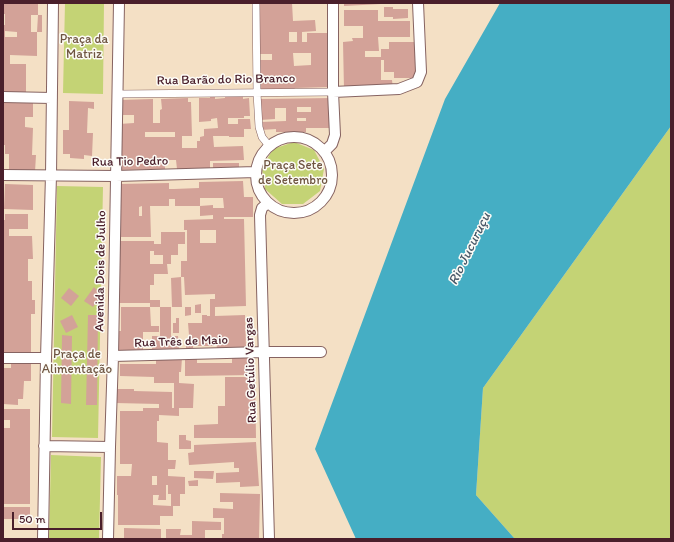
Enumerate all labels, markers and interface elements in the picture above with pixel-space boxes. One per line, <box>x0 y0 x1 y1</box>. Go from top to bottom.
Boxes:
park label: Praça da Matriz <box>60 32 108 63</box>
street label: Rua Barão do Rio Branco <box>157 71 295 89</box>
street label: Rua Tio Pedro <box>92 154 168 170</box>
park label: Praça Sete de Setembro <box>258 158 328 189</box>
street label: Avenida Dois de Julho <box>92 210 110 332</box>
water label: Rio Jucuruçu <box>445 210 495 288</box>
street label: Rua Getúlio Vargas <box>241 317 261 423</box>
street label: Rua Três de Maio <box>134 333 228 351</box>
park label: Praça de Alimentação <box>42 347 112 378</box>
scale bar <box>14 504 104 530</box>
text: 50 m <box>19 512 45 526</box>

